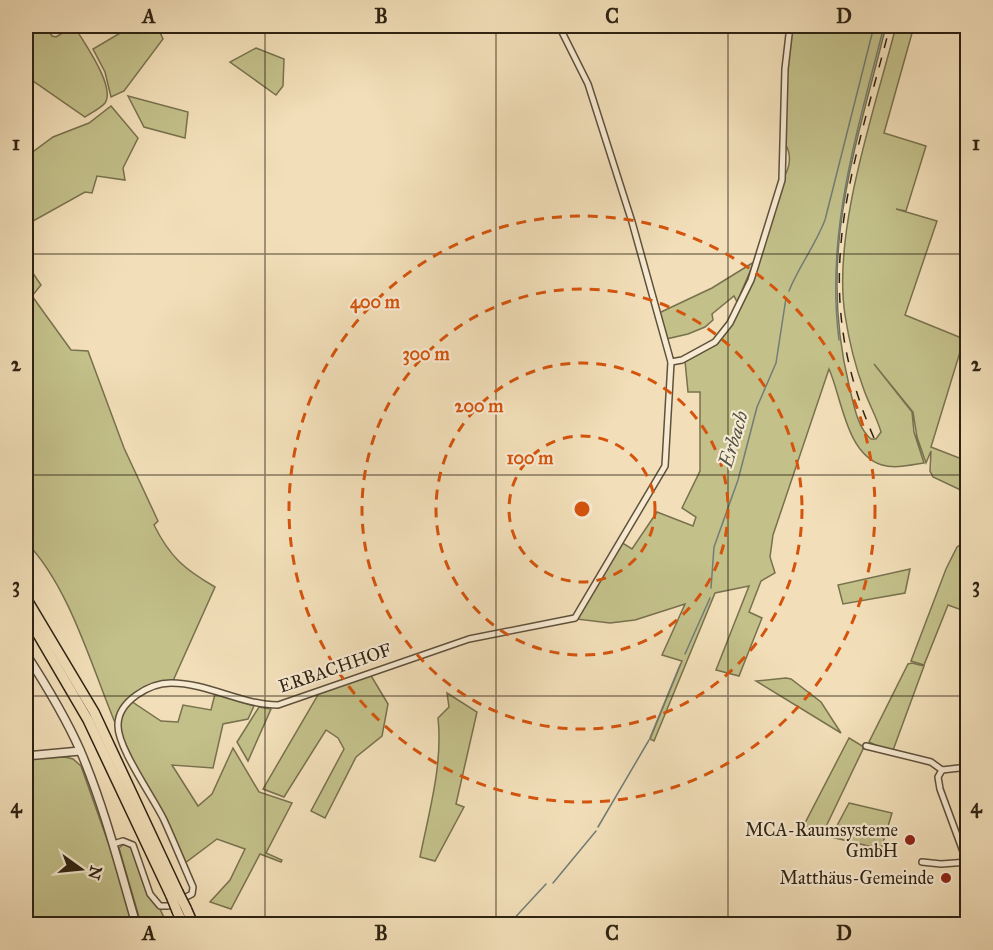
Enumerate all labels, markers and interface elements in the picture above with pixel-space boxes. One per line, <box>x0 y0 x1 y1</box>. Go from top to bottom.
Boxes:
text: A <box>140 4 156 28</box>
text: B <box>374 4 388 28</box>
text: C <box>605 4 619 28</box>
text: D <box>836 4 852 28</box>
text: 1 <box>12 131 20 155</box>
text: 1 <box>972 131 980 155</box>
text: 400 m <box>350 291 401 314</box>
text: 300 m <box>402 343 450 366</box>
text: 2 <box>11 352 22 376</box>
text: 2 <box>971 352 982 376</box>
text: 200 m <box>455 395 504 417</box>
water label: Erbach <box>713 408 753 471</box>
text: 100 m <box>507 447 554 469</box>
centre of rings <box>572 499 592 519</box>
text: 3 <box>12 573 20 598</box>
text: 3 <box>972 573 980 598</box>
street label: ERBACHHOF <box>276 638 394 698</box>
text: 4 <box>10 794 22 819</box>
text: 4 <box>970 794 982 819</box>
place label: MCA-Raumsysteme GmbH <box>745 819 898 862</box>
marker: MCA-Raumsysteme GmbH <box>903 833 917 847</box>
north arrow <box>51 839 111 899</box>
text: N <box>84 864 106 882</box>
place label: Matthäus-Gemeinde <box>780 867 934 889</box>
marker: Matthäus-Gemeinde <box>939 871 953 885</box>
text: A <box>140 921 156 945</box>
text: B <box>374 921 388 945</box>
text: C <box>605 921 619 945</box>
text: D <box>836 921 852 945</box>

